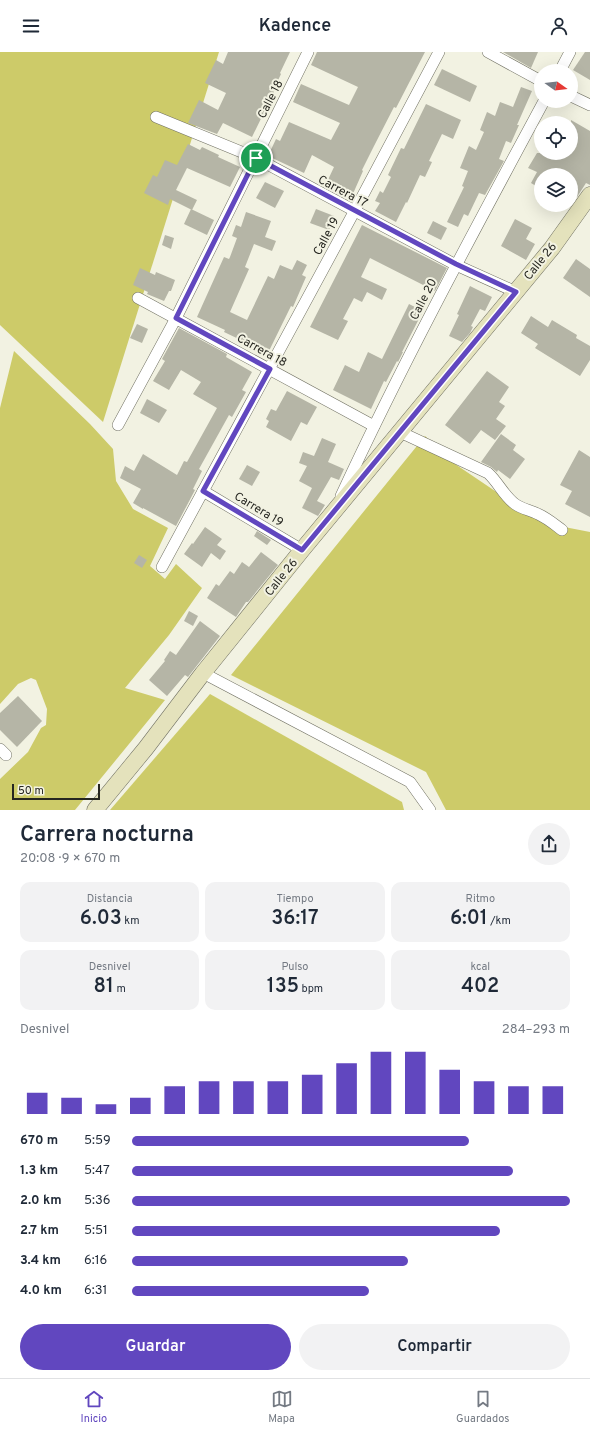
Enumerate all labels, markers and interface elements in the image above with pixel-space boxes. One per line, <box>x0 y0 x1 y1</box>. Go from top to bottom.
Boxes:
icon: menu <box>20 15 42 37</box>
text: Kadence <box>259 15 331 38</box>
icon: person <box>548 15 570 37</box>
north arrow <box>534 64 578 108</box>
map controls <box>534 64 578 212</box>
street label: Calle 18 <box>254 77 287 122</box>
button: locate <box>534 116 578 160</box>
pin <box>239 141 273 175</box>
icon: arrive <box>245 147 267 169</box>
button: layers <box>534 168 578 212</box>
street label: Carrera 17 <box>315 172 370 212</box>
street label: Calle 19 <box>310 214 344 258</box>
street label: Calle 26 <box>521 239 561 284</box>
street label: Calle 20 <box>407 276 441 323</box>
street label: Carrera 18 <box>234 331 290 371</box>
street label: Carrera 19 <box>231 489 286 531</box>
street label: Calle 26 <box>262 555 302 600</box>
scale bar <box>12 782 100 801</box>
text: 50 m <box>18 784 44 798</box>
text: Carrera nocturna <box>20 822 194 849</box>
button: share <box>528 823 570 865</box>
text: 20:08 · 9 × 670 m <box>20 851 120 867</box>
text: Distancia <box>87 892 133 906</box>
text: Tiempo <box>276 892 314 906</box>
text: Ritmo <box>466 892 495 906</box>
text: 6.03 <box>80 906 122 932</box>
text: 36:17 <box>271 906 319 932</box>
text: 6:01 <box>450 906 488 932</box>
text: km <box>122 914 140 928</box>
text: /km <box>488 914 511 928</box>
text: Desnivel <box>89 960 131 974</box>
text: Pulso <box>281 960 309 974</box>
text: kcal <box>471 960 490 974</box>
text: 81 <box>94 974 114 1000</box>
text: 135 <box>267 974 299 1000</box>
text: 402 <box>461 974 499 1000</box>
text: m <box>114 982 126 996</box>
text: bpm <box>299 982 323 996</box>
text: Desnivel <box>20 1022 69 1038</box>
text: 284–293 m <box>502 1022 570 1038</box>
text: 670 m <box>20 1133 58 1149</box>
text: 5:59 <box>84 1133 111 1149</box>
text: 1.3 km <box>20 1163 58 1179</box>
text: 5:47 <box>84 1163 110 1179</box>
text: 2.0 km <box>20 1193 62 1209</box>
text: 5:36 <box>84 1193 111 1209</box>
text: 2.7 km <box>20 1223 59 1239</box>
text: 5:51 <box>84 1223 108 1239</box>
text: 3.4 km <box>20 1253 61 1269</box>
text: 6:16 <box>84 1253 107 1269</box>
text: 4.0 km <box>20 1283 62 1299</box>
text: 6:31 <box>84 1283 107 1299</box>
button: Guardar <box>20 1324 291 1370</box>
button: Compartir <box>299 1324 570 1370</box>
tab: Inicio <box>81 1388 107 1426</box>
tab: Mapa <box>268 1388 295 1426</box>
tab: Guardados <box>456 1388 509 1426</box>

